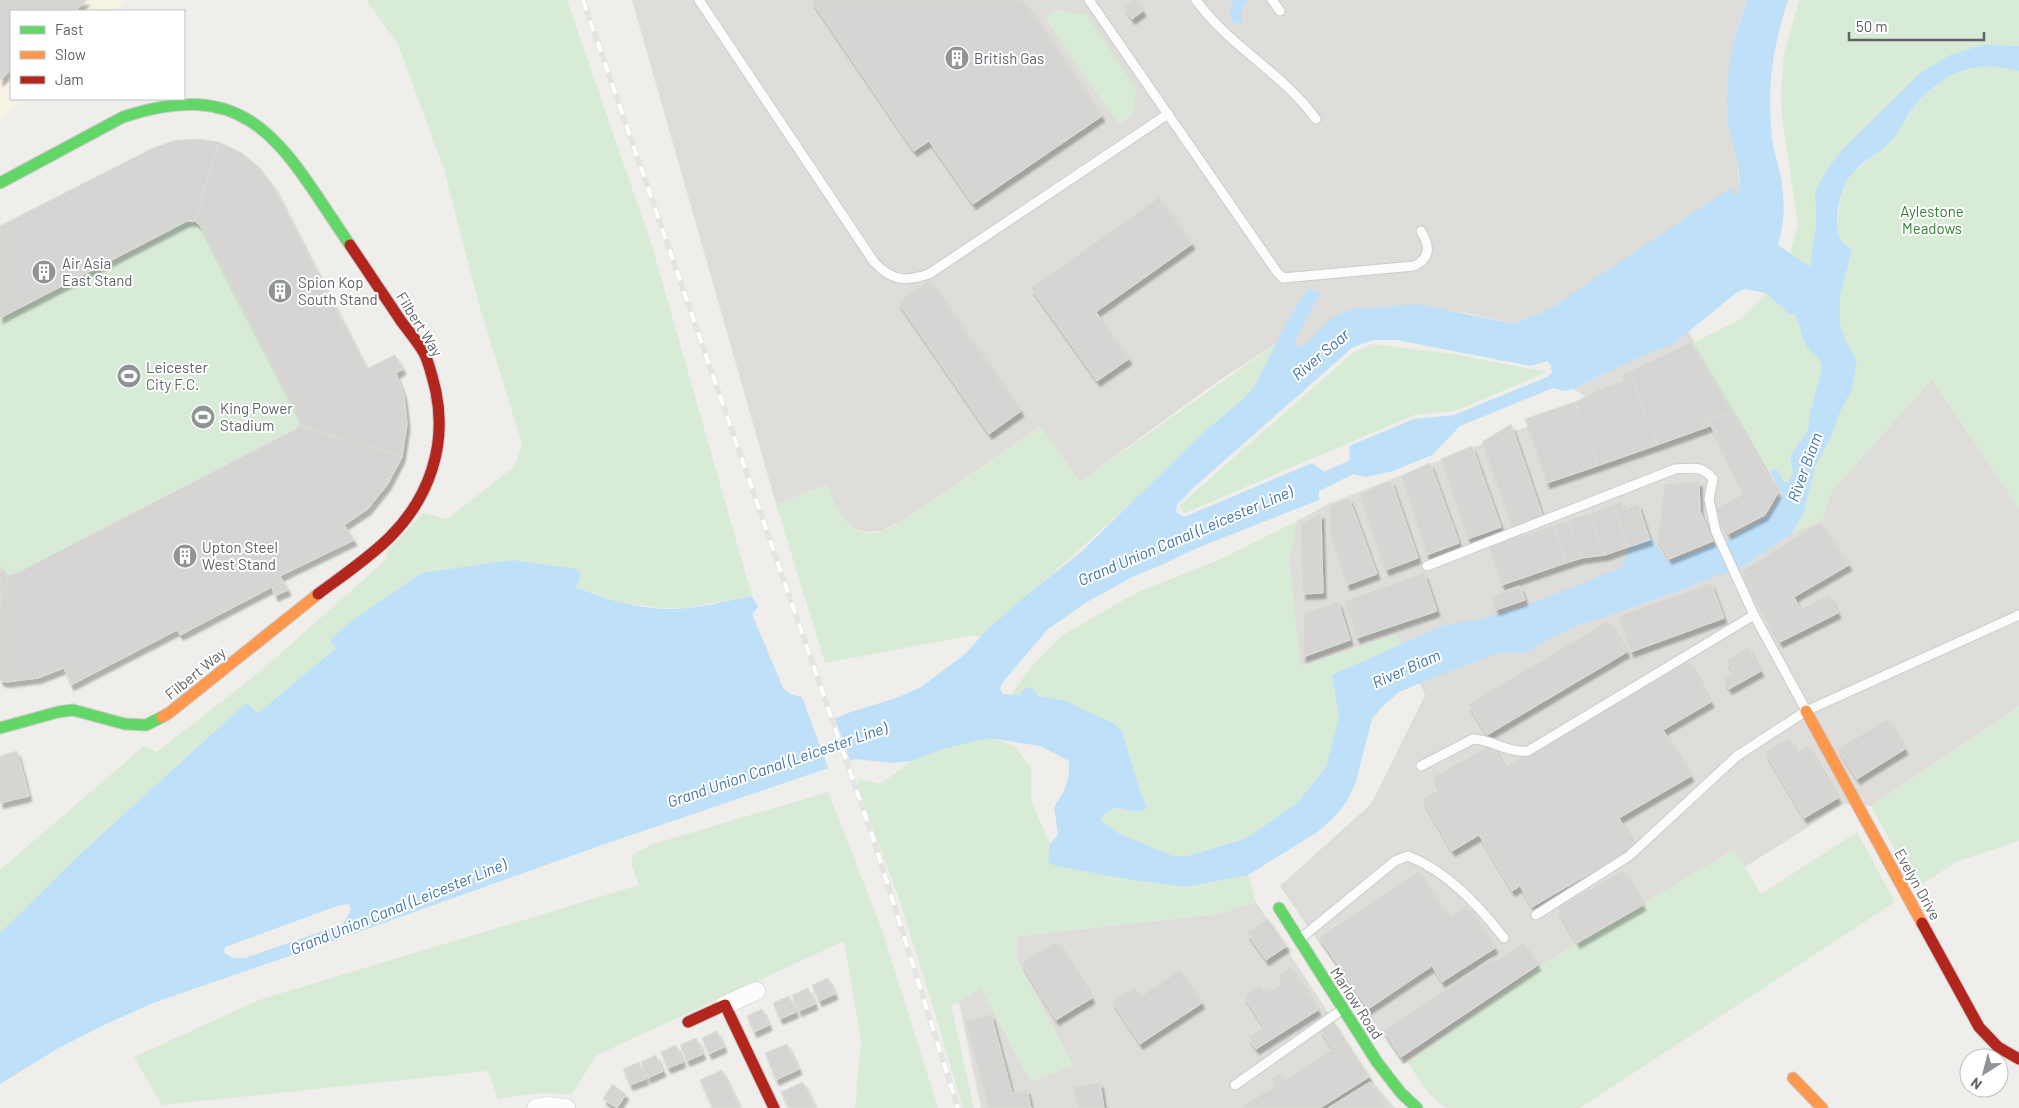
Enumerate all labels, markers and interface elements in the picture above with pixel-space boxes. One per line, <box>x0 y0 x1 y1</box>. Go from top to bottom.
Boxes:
legend <box>10 10 185 100</box>
scale bar <box>1849 10 1984 42</box>
text: 50 m <box>1856 17 1888 35</box>
text: Fast <box>55 20 83 38</box>
text: Slow <box>55 45 86 63</box>
building icon: British Gas <box>944 45 970 71</box>
place label: British Gas <box>974 49 1044 67</box>
text: Jam <box>55 70 84 88</box>
park label: Aylestone Meadows <box>1900 202 1964 237</box>
place label: Air Asia East Stand <box>62 254 132 289</box>
building icon: Air Asia East Stand <box>31 259 57 285</box>
place label: Spion Kop South Stand <box>298 273 378 308</box>
building icon: Spion Kop South Stand <box>267 278 293 304</box>
street label: Filbert Way <box>393 288 447 360</box>
water label: River Soar <box>1287 324 1354 384</box>
place label: Leicester City F.C. <box>146 358 208 393</box>
sports icon: Leicester City F.C. <box>116 363 142 389</box>
place label: King Power Stadium <box>220 399 293 434</box>
sports icon: King Power Stadium <box>190 404 216 430</box>
water label: River Biam <box>1783 429 1825 504</box>
water label: Grand Union Canal (Leicester Line) <box>1075 481 1296 589</box>
place label: Upton Steel West Stand <box>202 538 278 573</box>
building icon: Upton Steel West Stand <box>172 543 198 569</box>
street label: Filbert Way <box>161 643 229 703</box>
water label: River Biam <box>1369 644 1443 691</box>
water label: Grand Union Canal (Leicester Line) <box>665 717 890 811</box>
street label: Evelyn Drive <box>1891 845 1945 923</box>
water label: Grand Union Canal (Leicester Line) <box>287 854 510 958</box>
street label: Marlow Road <box>1327 964 1387 1042</box>
north arrow <box>1959 1048 2009 1098</box>
text: N <box>1967 1074 1985 1094</box>

